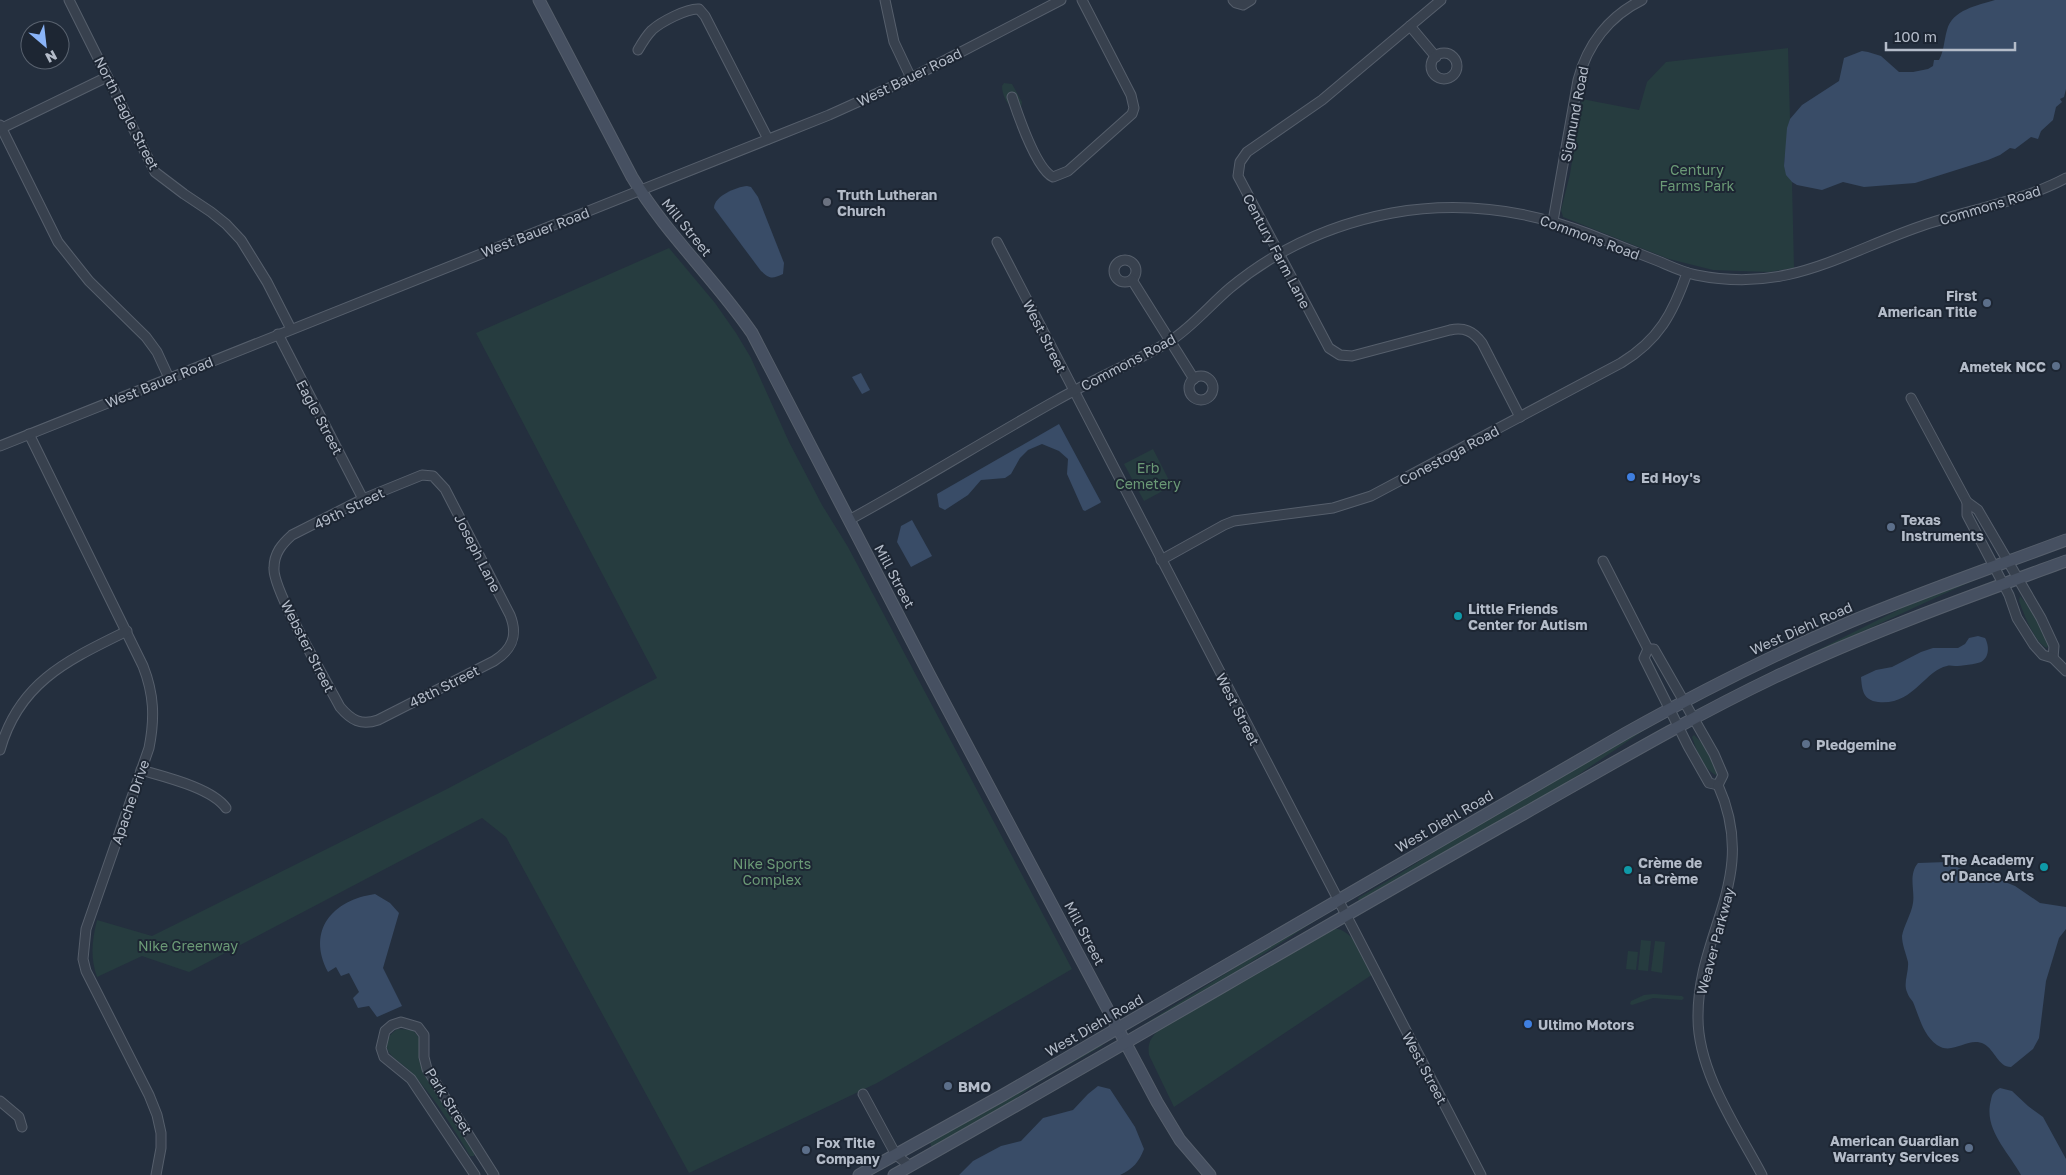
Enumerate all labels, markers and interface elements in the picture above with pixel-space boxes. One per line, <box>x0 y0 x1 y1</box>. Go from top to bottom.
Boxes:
north arrow <box>20 20 70 70</box>
scale bar <box>1886 20 2015 52</box>
text: 100 m <box>1894 27 1937 45</box>
street label: West Bauer Road <box>854 44 964 110</box>
text: N <box>43 47 60 67</box>
street label: North Eagle Street <box>91 54 163 172</box>
street label: Sigmund Road <box>1556 65 1592 163</box>
park label: Century Farms Park <box>1659 161 1735 194</box>
street label: Commons Road <box>1937 182 2043 228</box>
place label: Truth Lutheran Church <box>837 186 937 219</box>
street label: Century Farm Lane <box>1240 191 1314 311</box>
street label: Mill Street <box>658 195 716 259</box>
marker: Truth Lutheran Church <box>821 196 833 208</box>
street label: West Bauer Road <box>478 204 592 260</box>
street label: Commons Road <box>1538 211 1642 263</box>
place label: First American Title <box>1878 287 1977 320</box>
street label: West Street <box>1020 297 1070 375</box>
marker: First American Title <box>1981 297 1993 309</box>
street label: Commons Road <box>1078 330 1178 394</box>
street label: West Bauer Road <box>103 353 215 411</box>
place label: Ametek NCC <box>1960 358 2046 375</box>
marker: Ametek NCC <box>2050 360 2062 372</box>
street label: Eagle Street <box>293 377 347 457</box>
street label: Conestoga Road <box>1396 422 1502 488</box>
park label: Erb Cemetery <box>1115 459 1181 492</box>
place label: Ed Hoy's <box>1641 469 1701 486</box>
marker: Ed Hoy's <box>1625 471 1637 483</box>
street label: 49th Street <box>311 484 387 532</box>
street label: Joseph Lane <box>451 511 505 595</box>
place label: Texas Instruments <box>1901 511 1984 544</box>
marker: Texas Instruments <box>1885 521 1897 533</box>
street label: Mill Street <box>871 541 919 611</box>
street label: Webster Street <box>277 597 339 695</box>
street label: West Diehl Road <box>1747 598 1855 658</box>
place label: Little Friends Center for Autism <box>1468 600 1587 633</box>
marker: Little Friends Center for Autism <box>1452 610 1464 622</box>
street label: 48th Street <box>406 661 482 711</box>
street label: West Street <box>1213 670 1263 748</box>
place label: Pledgemine <box>1816 736 1897 753</box>
marker: Pledgemine <box>1800 738 1812 750</box>
street label: Apache Drive <box>108 757 152 847</box>
street label: West Diehl Road <box>1392 786 1496 856</box>
place label: The Academy of Dance Arts <box>1941 851 2035 884</box>
place label: Crème de la Crème <box>1638 854 1702 887</box>
park label: Nike Sports Complex <box>733 855 811 888</box>
marker: The Academy of Dance Arts <box>2038 861 2050 873</box>
marker: Crème de la Crème <box>1622 864 1634 876</box>
street label: Weaver Parkway <box>1693 885 1738 996</box>
street label: Mill Street <box>1061 898 1109 968</box>
park label: Nike Greenway <box>138 937 238 954</box>
street label: West Diehl Road <box>1042 990 1146 1060</box>
place label: Ultimo Motors <box>1538 1016 1634 1033</box>
marker: Ultimo Motors <box>1522 1018 1534 1030</box>
street label: West Street <box>1399 1029 1451 1107</box>
street label: Park Street <box>422 1065 476 1137</box>
place label: BMO <box>958 1078 991 1095</box>
marker: BMO <box>942 1080 954 1092</box>
place label: American Guardian Warranty Services <box>1830 1132 1959 1165</box>
place label: Fox Title Company <box>816 1134 881 1167</box>
marker: American Guardian Warranty Services <box>1963 1142 1975 1154</box>
marker: Fox Title Company <box>800 1144 812 1156</box>

